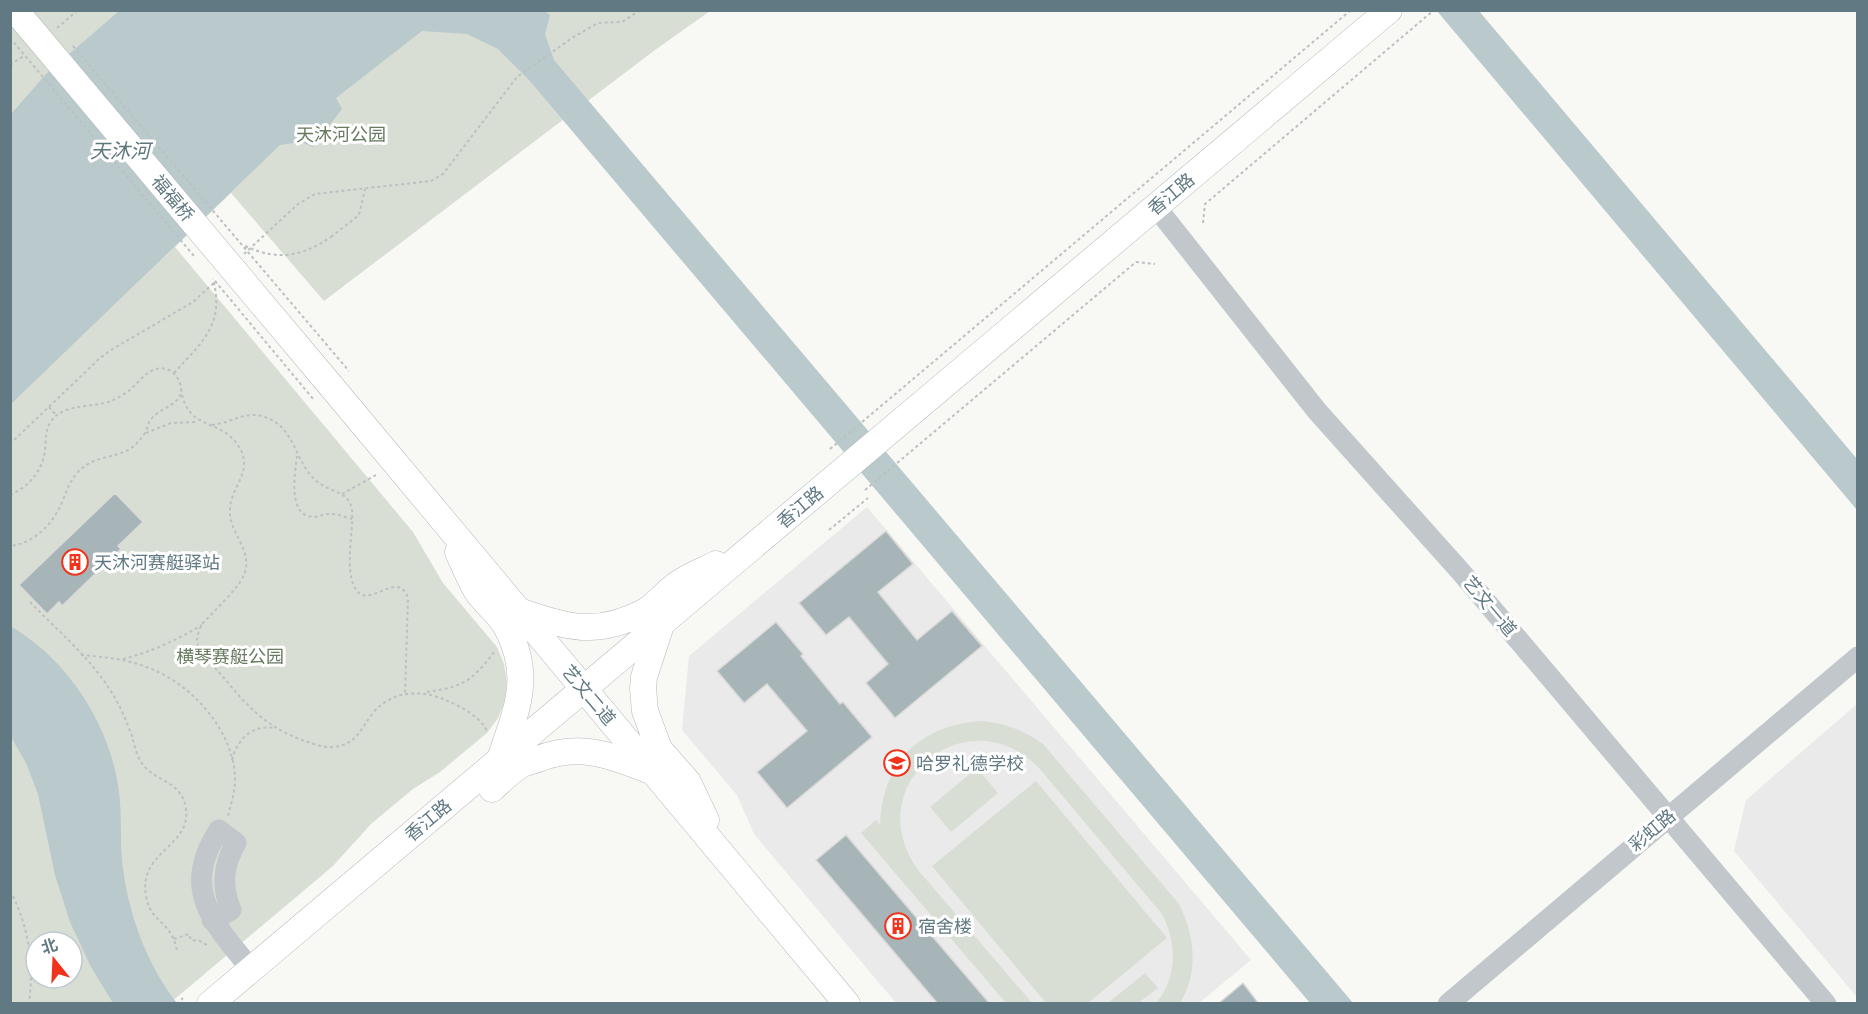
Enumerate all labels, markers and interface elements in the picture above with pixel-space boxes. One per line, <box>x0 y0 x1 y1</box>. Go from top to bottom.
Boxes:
park label: 天沐河公园 <box>296 124 386 145</box>
water label: 天沐河 <box>90 139 154 163</box>
street label: 香江路 <box>1144 169 1198 219</box>
street label: 福福桥 <box>148 171 198 225</box>
street label: 香江路 <box>773 482 827 532</box>
building icon: 天沐河赛艇驿站 <box>60 547 90 577</box>
place label: 天沐河赛艇驿站 <box>94 552 220 573</box>
street label: 艺文一道 <box>1459 572 1521 640</box>
park label: 横琴赛艇公园 <box>176 646 284 667</box>
street label: 艺文二道 <box>558 661 620 729</box>
school or university icon: 哈罗礼德学校 <box>882 748 912 778</box>
place label: 哈罗礼德学校 <box>916 753 1024 774</box>
street label: 香江路 <box>401 795 455 845</box>
street label: 彩虹路 <box>1625 805 1679 855</box>
building icon: 宿舍楼 <box>883 911 913 941</box>
place label: 宿舍楼 <box>918 916 972 937</box>
north arrow <box>24 930 84 990</box>
text: 北 <box>39 935 60 958</box>

